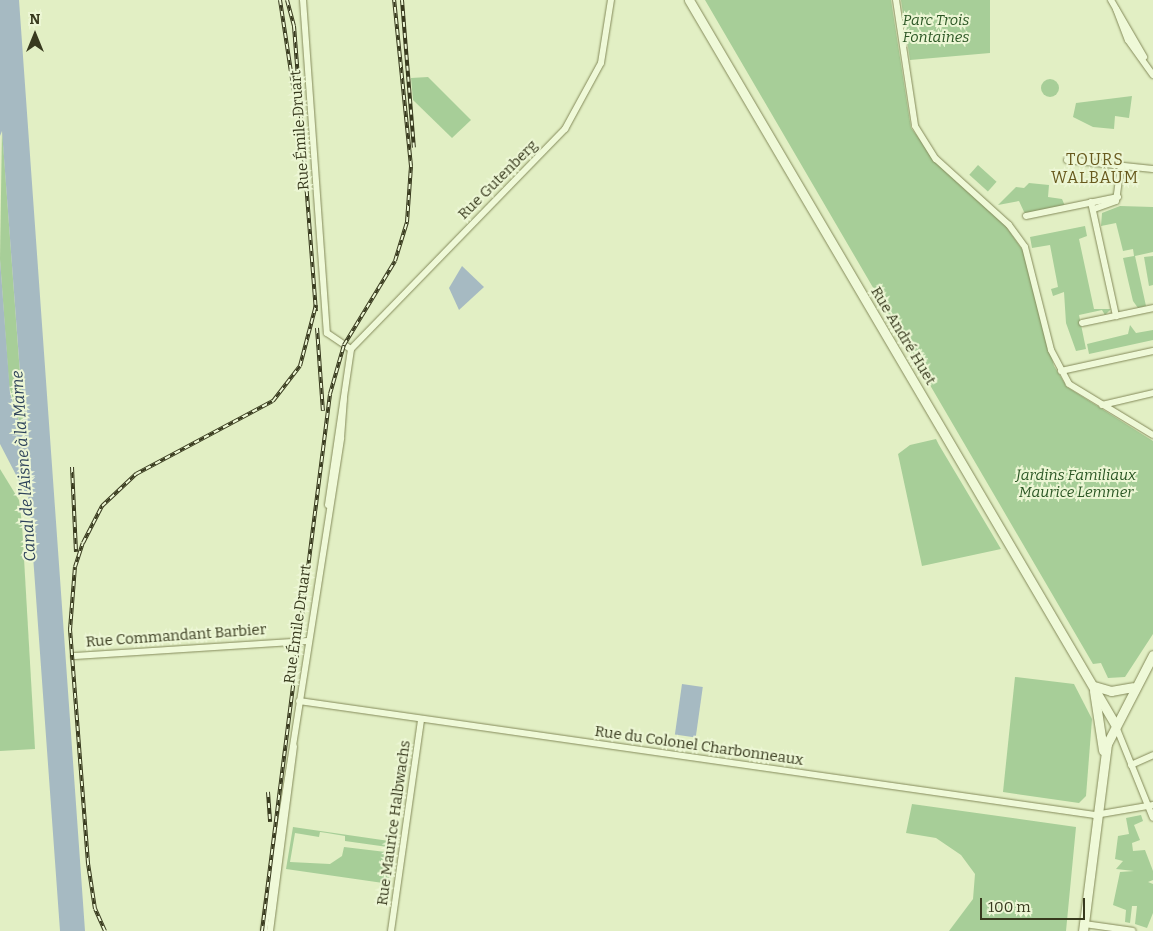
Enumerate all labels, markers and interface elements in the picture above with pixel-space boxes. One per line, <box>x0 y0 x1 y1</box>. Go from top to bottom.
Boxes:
north arrow <box>10 10 60 60</box>
text: N <box>30 11 40 28</box>
park label: Parc Trois Fontaines <box>903 11 969 46</box>
street label: Rue Émile Druart <box>287 69 313 191</box>
street label: Rue Gutenberg <box>455 137 541 223</box>
district label: TOURS WALBAUM <box>1050 150 1140 188</box>
street label: Rue André Huet <box>867 284 939 388</box>
water label: Canal de l'Aisne à la Marne <box>8 370 40 562</box>
park label: Jardins Familiaux Maurice Lemmer <box>1016 466 1136 501</box>
street label: Rue Émile Druart <box>281 563 315 685</box>
street label: Rue Commandant Barbier <box>85 621 267 651</box>
street label: Rue du Colonel Charbonneaux <box>594 722 804 770</box>
street label: Rue Maurice Halbwachs <box>373 739 415 907</box>
scale bar <box>983 888 1088 920</box>
text: 100 m <box>988 898 1031 916</box>

